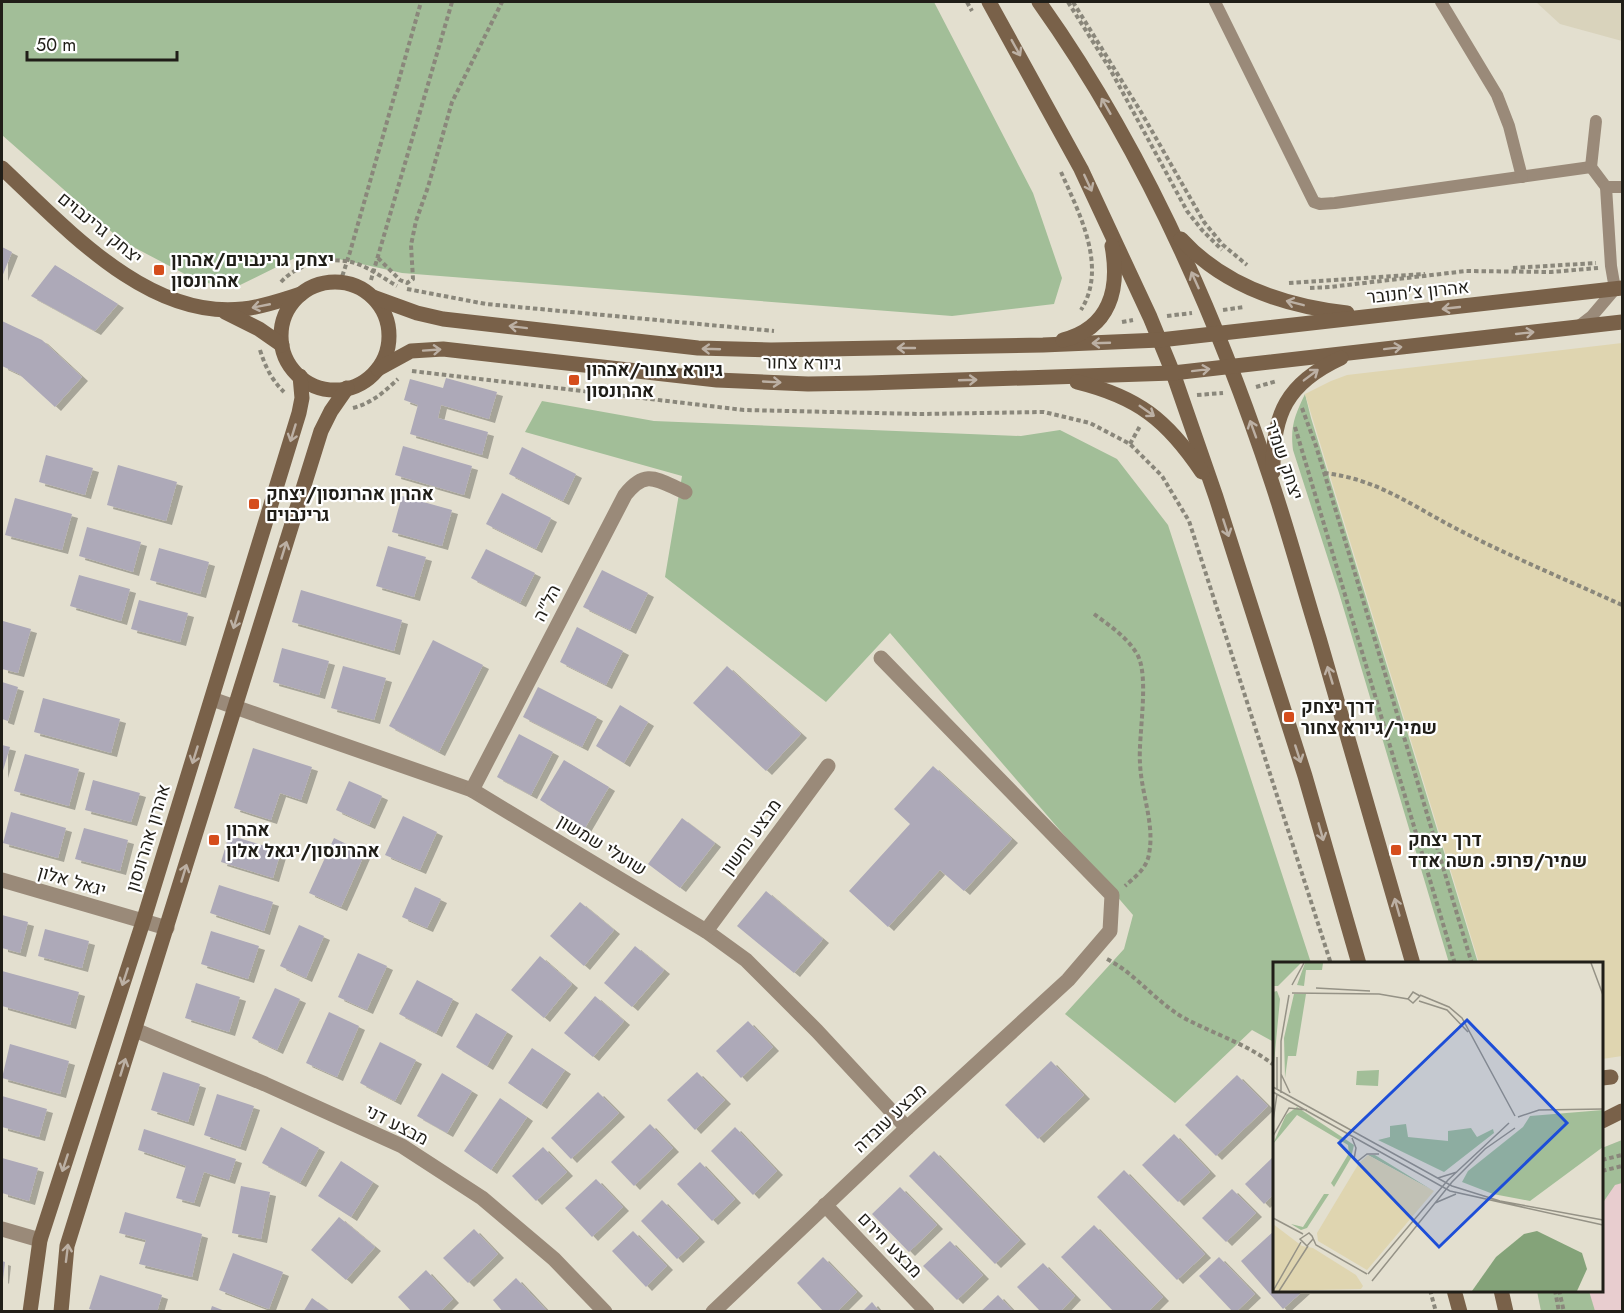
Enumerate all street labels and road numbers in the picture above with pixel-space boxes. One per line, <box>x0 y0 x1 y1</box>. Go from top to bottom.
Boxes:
street label: יצחק גרינבוים <box>52 186 148 270</box>
street label: אהרון צ'חנובר <box>1365 274 1471 310</box>
street label: גיורא צחור <box>763 349 841 377</box>
street label: יצחק שמיר <box>1258 417 1310 503</box>
street label: הל"ה <box>527 580 567 626</box>
street label: אהרון אהרונסון <box>119 781 177 895</box>
street label: מבצע נחשון <box>714 793 788 881</box>
street label: שועלי שמשון <box>552 808 652 882</box>
street label: יגאל אלון <box>35 859 109 903</box>
street label: מבצע עובדה <box>848 1077 932 1159</box>
street label: מבצע דני <box>361 1098 433 1152</box>
street label: מבצע חירם <box>852 1206 928 1284</box>

